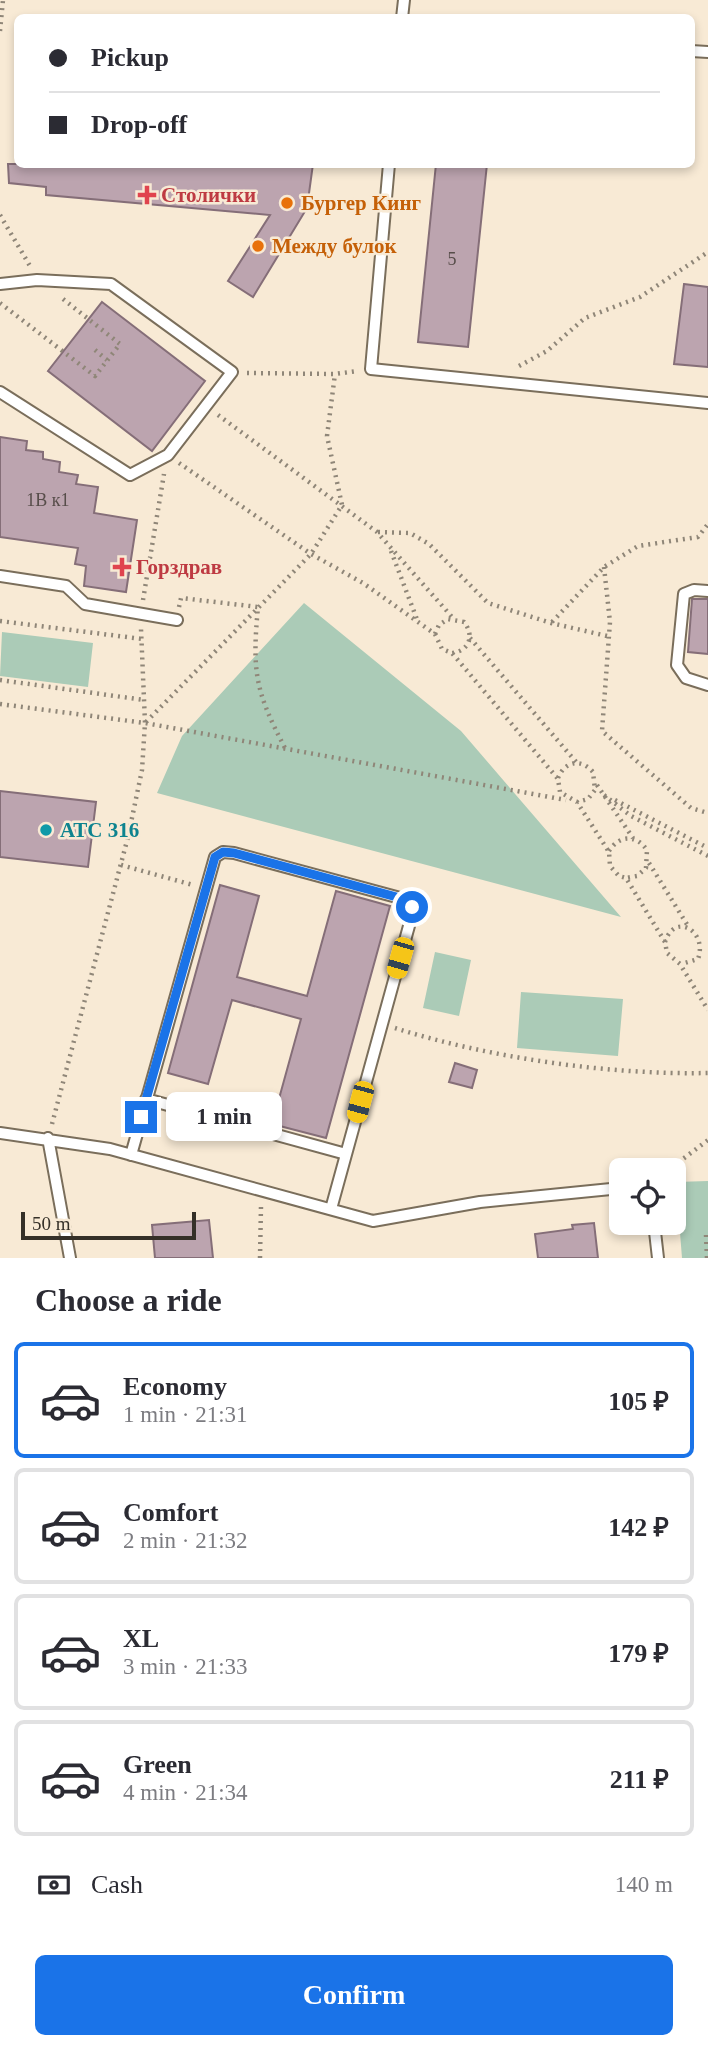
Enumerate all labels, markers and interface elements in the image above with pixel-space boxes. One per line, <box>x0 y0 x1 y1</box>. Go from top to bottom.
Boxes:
text: Pickup <box>91 43 169 72</box>
text: Drop-off <box>91 110 187 139</box>
place label: Столички <box>161 183 256 207</box>
marker: Столички <box>139 187 155 203</box>
place label: Бургер Кинг <box>301 191 421 215</box>
marker: Бургер Кинг <box>279 195 295 211</box>
place label: Между булок <box>272 234 397 258</box>
marker: Между булок <box>250 238 266 254</box>
house number: 5 <box>448 249 457 269</box>
house number: 1В к1 <box>26 490 70 510</box>
place label: Горздрав <box>136 555 222 579</box>
marker: Горздрав <box>114 559 130 575</box>
place label: АТС 316 <box>60 818 139 842</box>
marker: АТС 316 <box>38 822 54 838</box>
route start <box>396 891 428 923</box>
car <box>385 935 416 981</box>
car <box>345 1079 376 1125</box>
callout: 1 min <box>166 1092 281 1142</box>
route end <box>125 1101 157 1133</box>
text: 1 min <box>196 1104 252 1129</box>
map controls <box>609 1158 686 1235</box>
button: locate <box>609 1158 686 1235</box>
scale bar <box>21 1209 196 1241</box>
text: 50 m <box>32 1213 71 1234</box>
text: Choose a ride <box>35 1282 222 1318</box>
icon: car <box>39 1369 102 1432</box>
text: Economy <box>123 1372 227 1401</box>
text: 105 ₽ <box>608 1387 669 1416</box>
text: 1 min · 21:31 <box>123 1402 248 1427</box>
icon: car <box>39 1495 102 1558</box>
text: Comfort <box>123 1498 218 1527</box>
text: 142 ₽ <box>608 1513 669 1542</box>
text: 2 min · 21:32 <box>123 1528 248 1553</box>
icon: car <box>39 1621 102 1684</box>
text: XL <box>123 1624 159 1653</box>
text: 179 ₽ <box>608 1639 669 1668</box>
text: 3 min · 21:33 <box>123 1654 248 1679</box>
icon: car <box>39 1747 102 1810</box>
text: Green <box>123 1750 192 1779</box>
text: 211 ₽ <box>610 1765 669 1794</box>
text: 4 min · 21:34 <box>123 1780 248 1805</box>
icon: cash <box>35 1866 73 1904</box>
text: Cash <box>91 1870 143 1899</box>
text: 140 m <box>615 1872 673 1897</box>
button: Confirm <box>35 1955 673 2035</box>

